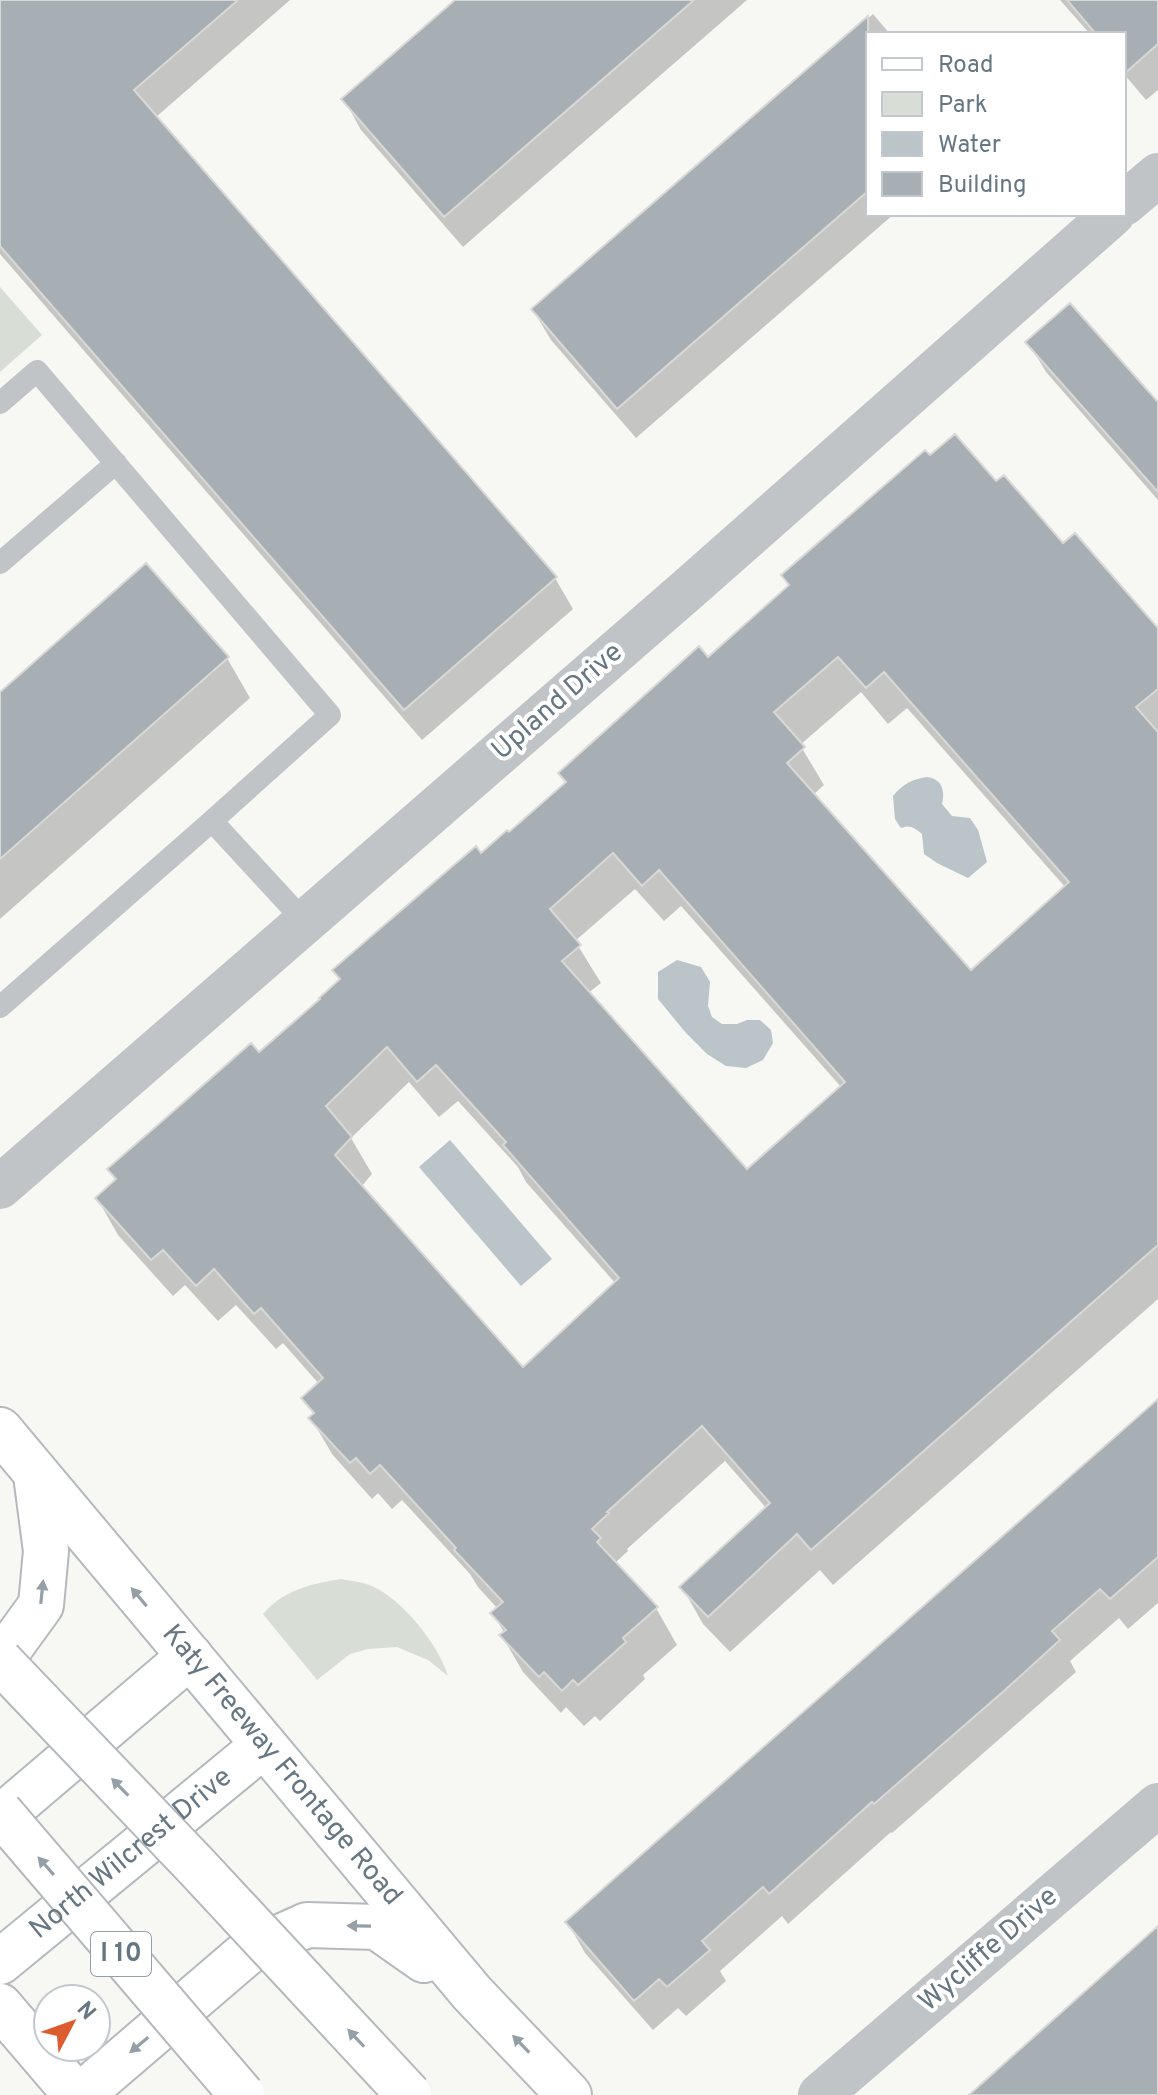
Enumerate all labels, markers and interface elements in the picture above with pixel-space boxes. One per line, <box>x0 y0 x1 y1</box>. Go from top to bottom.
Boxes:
legend <box>866 32 1126 216</box>
text: Road <box>938 51 994 81</box>
text: Park <box>938 91 988 121</box>
text: Water <box>938 131 1001 161</box>
text: Building <box>938 171 1027 201</box>
street label: Upland Drive <box>485 635 631 769</box>
one-way arrow <box>35 1579 48 1604</box>
one-way arrow <box>131 1587 148 1607</box>
street label: Katy Freeway Frontage Road <box>153 1618 410 1914</box>
street label: North Wilcrest Drive <box>23 1760 240 1948</box>
one-way arrow <box>112 1778 130 1797</box>
one-way arrow <box>38 1856 55 1876</box>
street label: Wycliffe Drive <box>912 1880 1066 2020</box>
one-way arrow <box>346 1920 371 1933</box>
road number: I 10 <box>91 1932 151 1976</box>
north arrow <box>32 1983 112 2063</box>
text: N <box>70 1997 101 2026</box>
one-way arrow <box>347 2028 365 2047</box>
one-way arrow <box>512 2035 530 2054</box>
one-way arrow <box>130 2036 150 2053</box>

